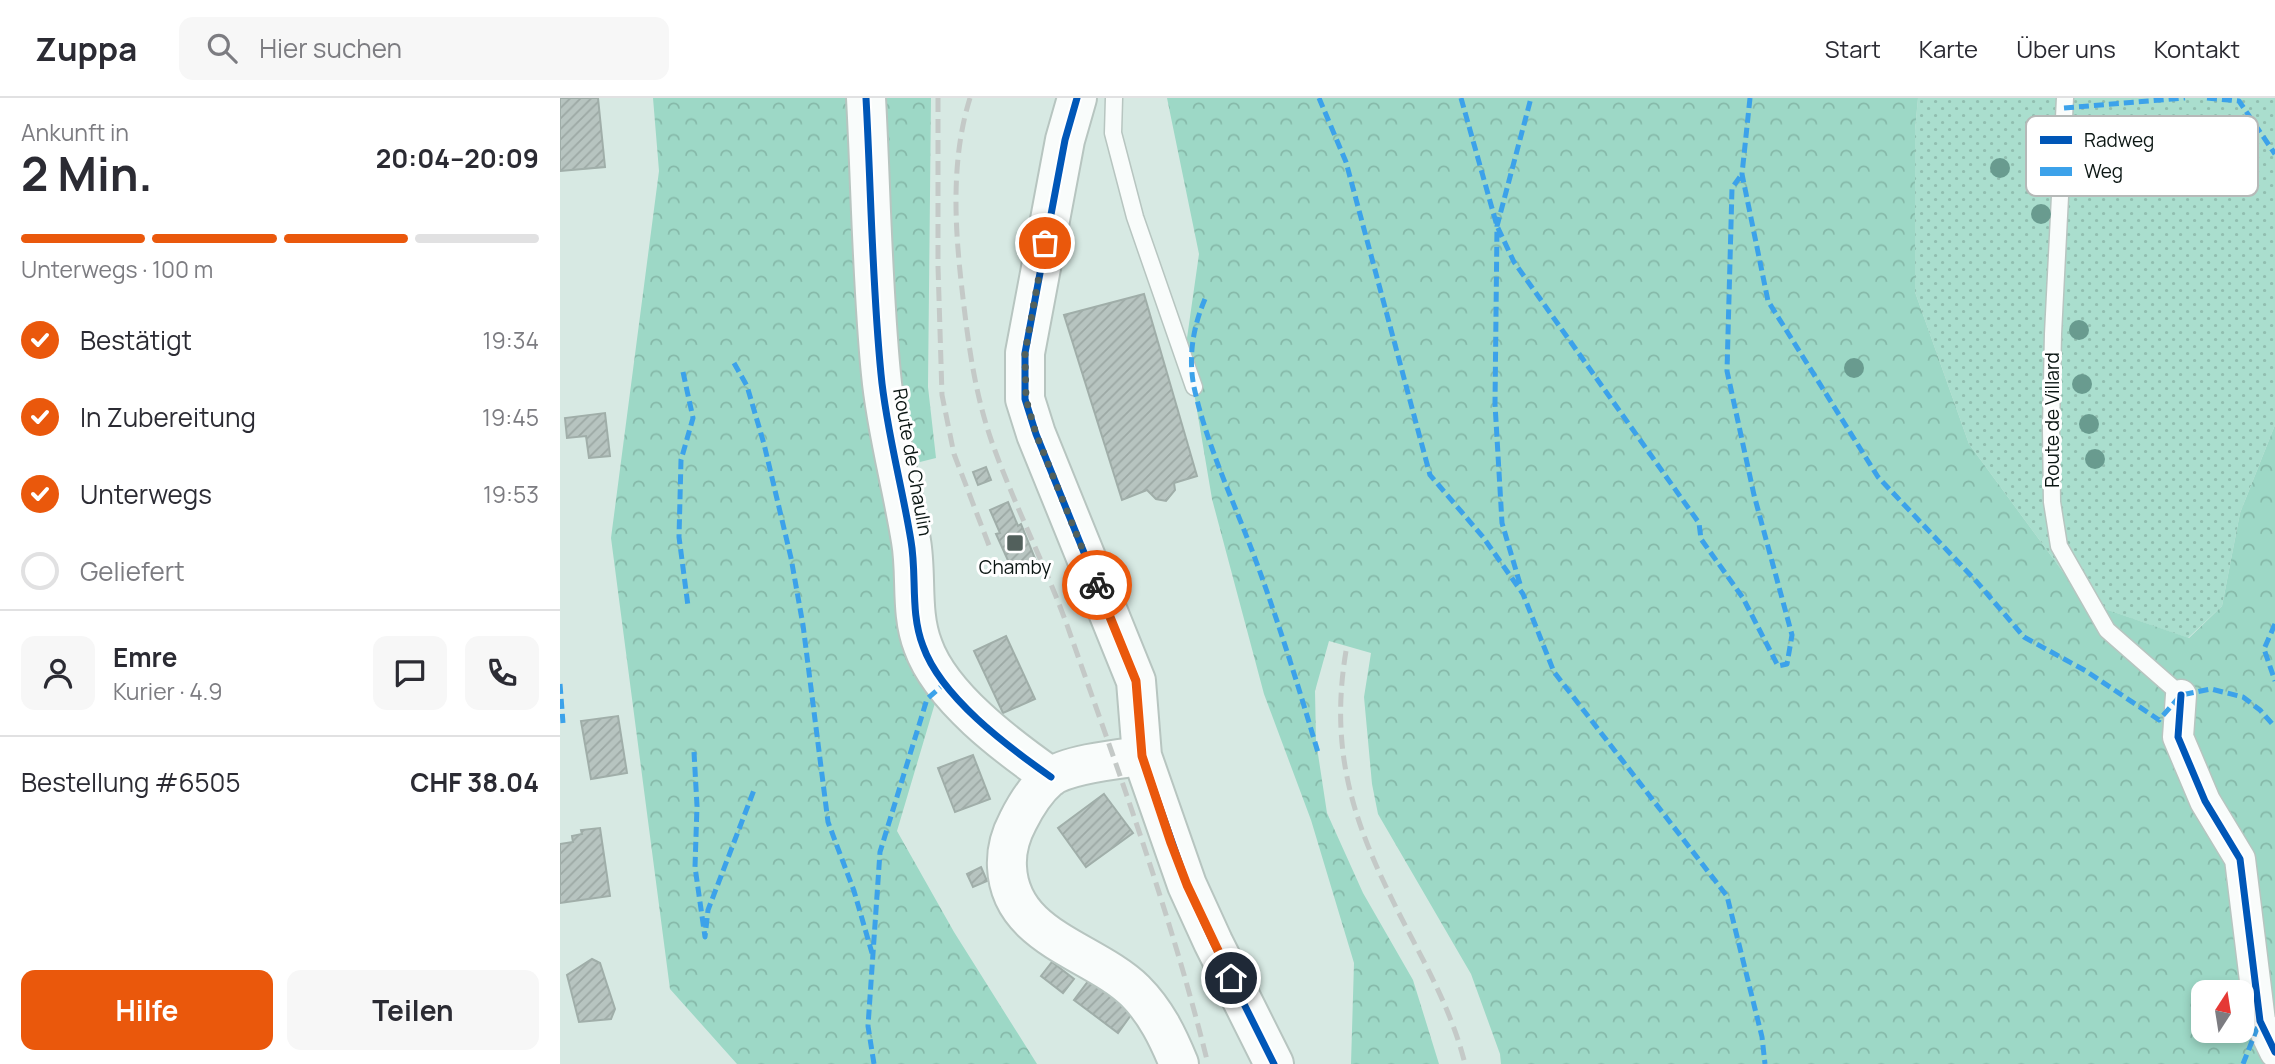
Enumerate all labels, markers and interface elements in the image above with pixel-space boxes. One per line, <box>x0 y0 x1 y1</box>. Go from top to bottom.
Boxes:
search box <box>179 17 669 80</box>
text: Zuppa <box>35 26 137 71</box>
icon: search <box>203 29 241 67</box>
text: Hier suchen <box>259 30 402 66</box>
text: Start <box>1825 32 1881 65</box>
text: Karte <box>1919 32 1978 65</box>
text: Über uns <box>2016 32 2116 65</box>
text: Kontakt <box>2154 32 2240 65</box>
text: Ankunft in <box>21 116 129 148</box>
legend <box>2026 116 2258 196</box>
text: Radweg <box>2084 127 2154 153</box>
text: 20:04–20:09 <box>376 140 539 176</box>
text: 2 Min. <box>21 142 153 205</box>
text: Weg <box>2084 158 2123 184</box>
pin <box>1015 213 1075 273</box>
icon: bag <box>1026 224 1064 262</box>
text: Unterwegs · 100 m <box>21 253 213 285</box>
icon: check <box>21 321 59 359</box>
text: Bestätigt <box>80 322 192 358</box>
text: 19:34 <box>483 324 539 356</box>
street label: Route de Villard <box>2039 352 2065 488</box>
street label: Route de Chaulin <box>887 386 939 538</box>
icon: check <box>21 398 59 436</box>
text: In Zubereitung <box>80 399 256 435</box>
text: 19:45 <box>482 401 539 433</box>
icon: check <box>21 475 59 513</box>
text: Unterwegs <box>80 476 212 512</box>
text: 19:53 <box>483 478 539 510</box>
marker: Chamby <box>1005 533 1025 553</box>
courier <box>1062 550 1132 620</box>
text: Geliefert <box>80 553 185 589</box>
place label: Chamby <box>979 554 1051 580</box>
icon: bike <box>1078 566 1116 604</box>
button: person <box>21 636 95 710</box>
button: chat <box>373 636 447 710</box>
button: phone <box>465 636 539 710</box>
text: Emre <box>113 639 177 675</box>
text: Kurier · 4.9 <box>113 675 223 707</box>
text: Bestellung #6505 <box>21 764 240 800</box>
text: CHF 38.04 <box>410 764 539 800</box>
pin <box>1201 948 1261 1008</box>
icon: home <box>1212 959 1250 997</box>
button: Hilfe <box>21 970 273 1050</box>
button: Teilen <box>287 970 539 1050</box>
north arrow <box>2191 980 2254 1043</box>
map controls <box>2191 980 2254 1043</box>

